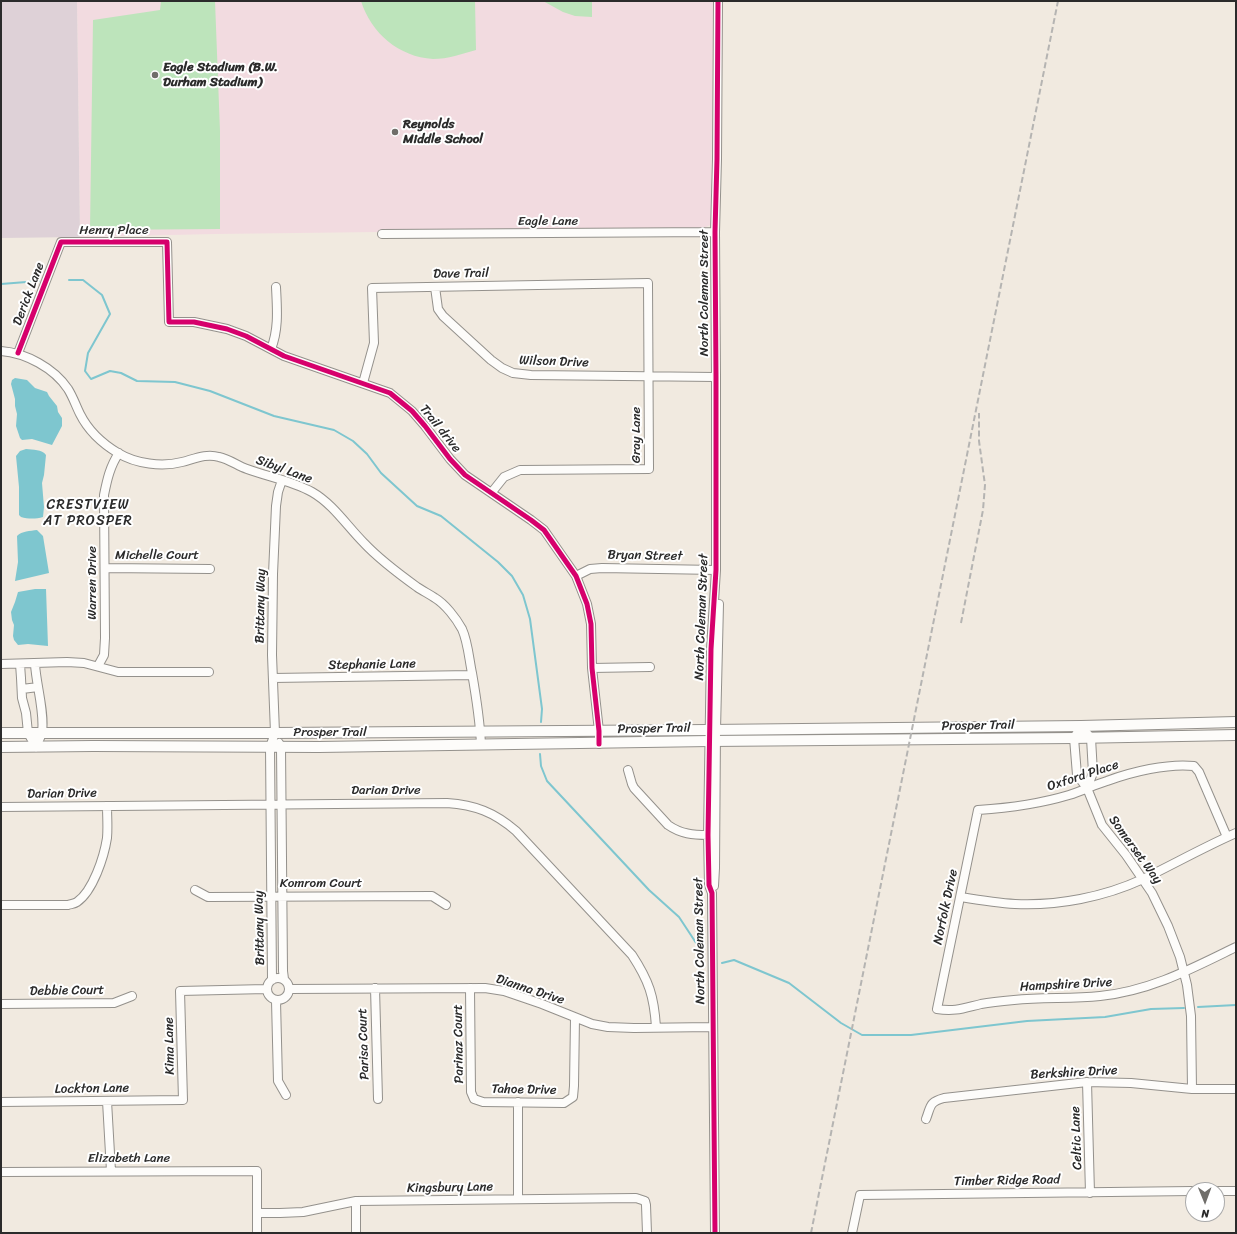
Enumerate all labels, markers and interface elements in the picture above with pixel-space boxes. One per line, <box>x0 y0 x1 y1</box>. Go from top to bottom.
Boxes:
place label: Eagle Stadium (B.W. Durham Stadium) <box>163 60 278 91</box>
marker: Eagle Stadium (B.W. Durham Stadium) <box>150 70 160 80</box>
place label: Reynolds Middle School <box>403 117 483 148</box>
marker: Reynolds Middle School <box>390 127 400 137</box>
street label: Eagle Lane <box>518 214 578 230</box>
street label: Henry Place <box>79 223 149 239</box>
street label: North Coleman Street <box>697 230 713 356</box>
street label: Derick Lane <box>10 260 48 328</box>
street label: Dave Trail <box>433 266 489 282</box>
street label: Wilson Drive <box>519 353 589 371</box>
street label: Trail drive <box>416 402 464 456</box>
street label: Gray Lane <box>629 407 645 463</box>
street label: Sibyl Lane <box>254 453 314 487</box>
district label: CRESTVIEW AT PROSPER <box>44 497 132 530</box>
street label: Warren Drive <box>85 546 101 620</box>
street label: Michelle Court <box>115 548 199 564</box>
street label: Bryan Street <box>607 548 683 564</box>
street label: North Coleman Street <box>692 553 712 681</box>
street label: Brittany Way <box>253 569 269 643</box>
street label: Stephanie Lane <box>328 656 416 674</box>
street label: Prosper Trail <box>941 718 1015 734</box>
street label: Prosper Trail <box>617 721 691 737</box>
street label: Prosper Trail <box>293 725 367 741</box>
street label: Oxford Place <box>1045 757 1121 795</box>
street label: Darian Drive <box>351 783 421 799</box>
street label: Darian Drive <box>27 786 97 802</box>
street label: Somerset Way <box>1105 813 1165 887</box>
street label: Norfolk Drive <box>930 868 962 946</box>
street label: Komrom Court <box>280 876 362 892</box>
street label: North Coleman Street <box>691 878 709 1004</box>
street label: Brittany Way <box>252 891 268 965</box>
street label: Dianna Drive <box>494 972 566 1008</box>
street label: Hampshire Drive <box>1019 975 1113 995</box>
street label: Debbie Court <box>30 983 104 999</box>
street label: Parinaz Court <box>451 1004 467 1084</box>
street label: Parisa Court <box>355 1008 373 1080</box>
street label: Kima Lane <box>162 1017 178 1075</box>
street label: Berkshire Drive <box>1030 1063 1118 1083</box>
street label: Lockton Lane <box>55 1081 129 1097</box>
street label: Tahoe Drive <box>491 1082 557 1098</box>
street label: Celtic Lane <box>1068 1106 1086 1170</box>
street label: Elizabeth Lane <box>88 1151 170 1167</box>
street label: Timber Ridge Road <box>954 1172 1060 1190</box>
street label: Kingsbury Lane <box>407 1179 493 1197</box>
north arrow <box>1185 1182 1225 1222</box>
text: N <box>1201 1204 1209 1223</box>

